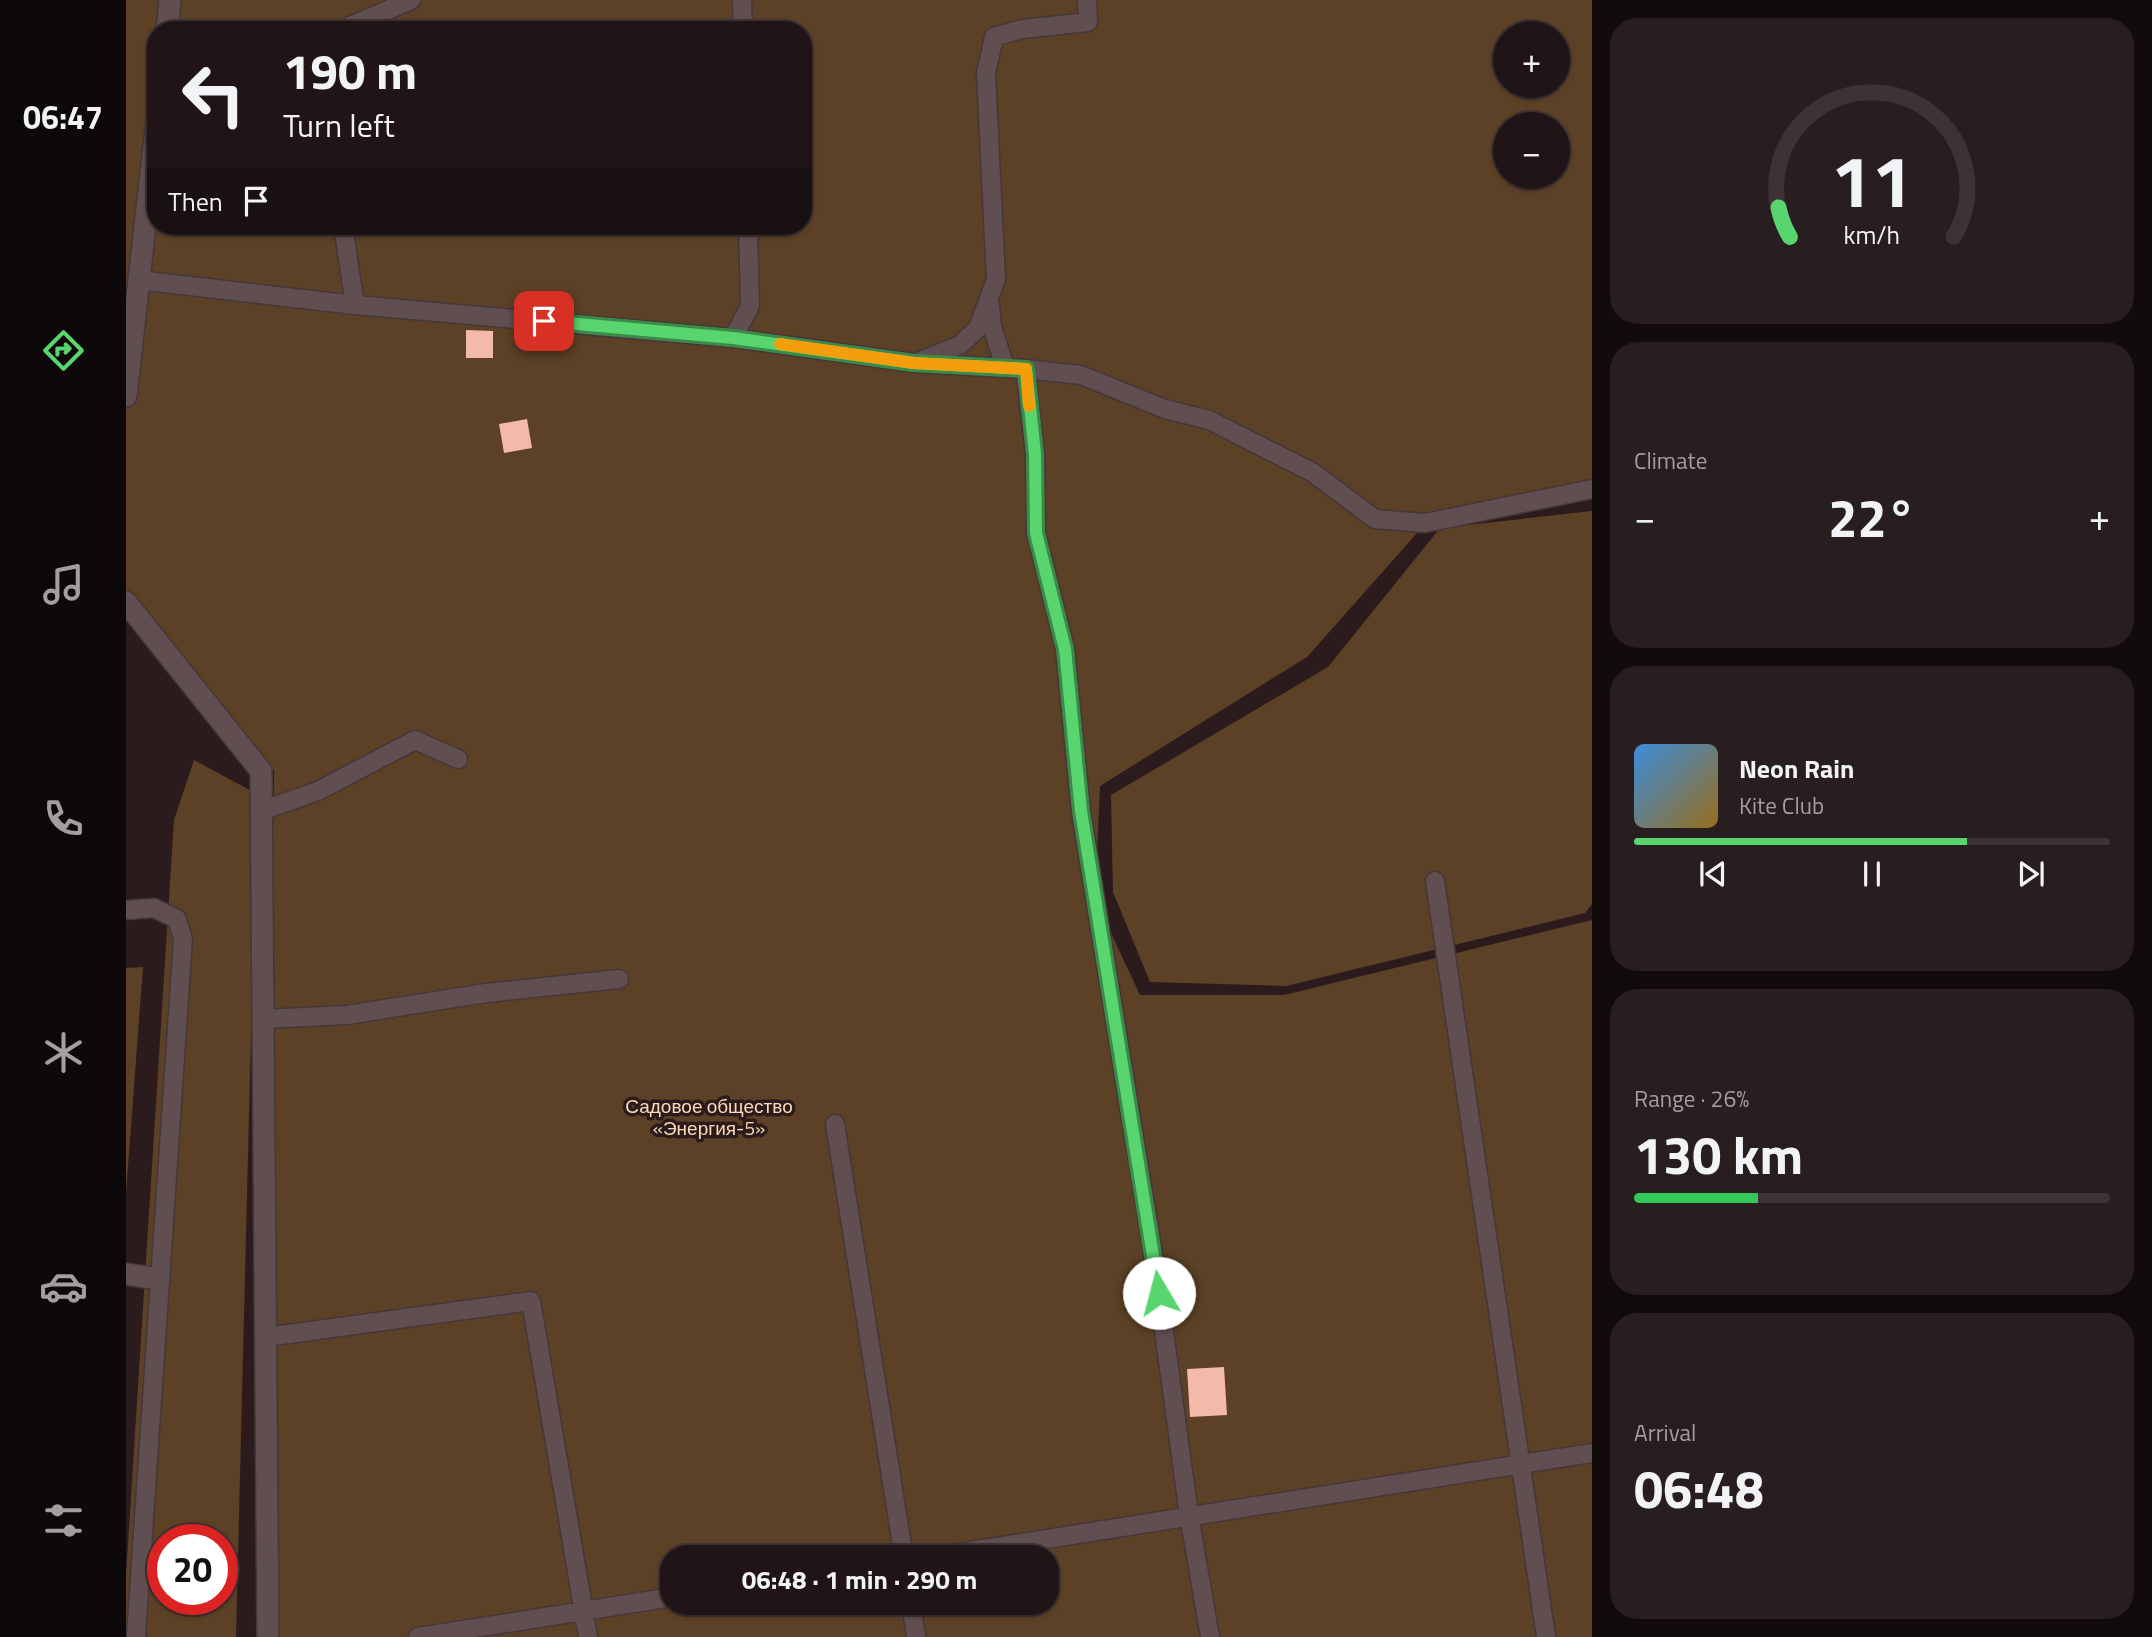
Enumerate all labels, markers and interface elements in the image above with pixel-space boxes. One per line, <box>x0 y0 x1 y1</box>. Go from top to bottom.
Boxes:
map controls <box>1493 21 1570 189</box>
button: + <box>1493 21 1570 98</box>
text: 190 m <box>283 33 417 108</box>
icon: left <box>168 49 259 140</box>
text: 06:47 <box>23 93 103 141</box>
text: Turn left <box>283 101 395 149</box>
button: − <box>1493 112 1570 189</box>
text: 11 <box>1831 125 1913 235</box>
text: Then <box>168 182 223 221</box>
icon: arrive <box>237 182 275 220</box>
text: km/h <box>1844 216 1900 254</box>
pin <box>514 291 574 351</box>
icon: arrive <box>525 302 563 340</box>
icon: directions <box>39 326 88 375</box>
text: Climate <box>1634 443 1707 478</box>
text: 22° <box>1828 478 1916 557</box>
text: − <box>1634 488 1655 546</box>
text: + <box>2089 488 2110 546</box>
icon: music <box>39 560 88 609</box>
text: Neon Rain <box>1739 749 1854 788</box>
text: Kite Club <box>1739 788 1824 823</box>
icon: phone <box>39 794 88 843</box>
icon: previous <box>1694 855 1732 893</box>
icon: pause <box>1853 855 1891 893</box>
icon: next <box>2012 855 2050 893</box>
icon: climate <box>39 1028 88 1077</box>
text: Range · 26% <box>1634 1081 1749 1116</box>
park label: Садовое общество «Энергия-5» <box>625 1091 793 1142</box>
text: 130 km <box>1634 1115 1803 1194</box>
position arrow <box>1122 1256 1196 1330</box>
icon: car <box>39 1262 88 1311</box>
text: Arrival <box>1634 1415 1696 1450</box>
text: 06:48 <box>1634 1449 1764 1528</box>
icon: filters <box>39 1496 88 1545</box>
speed limit sign: 20 <box>147 1524 238 1615</box>
text: 06:48 · 1 min · 290 m <box>742 1560 977 1599</box>

